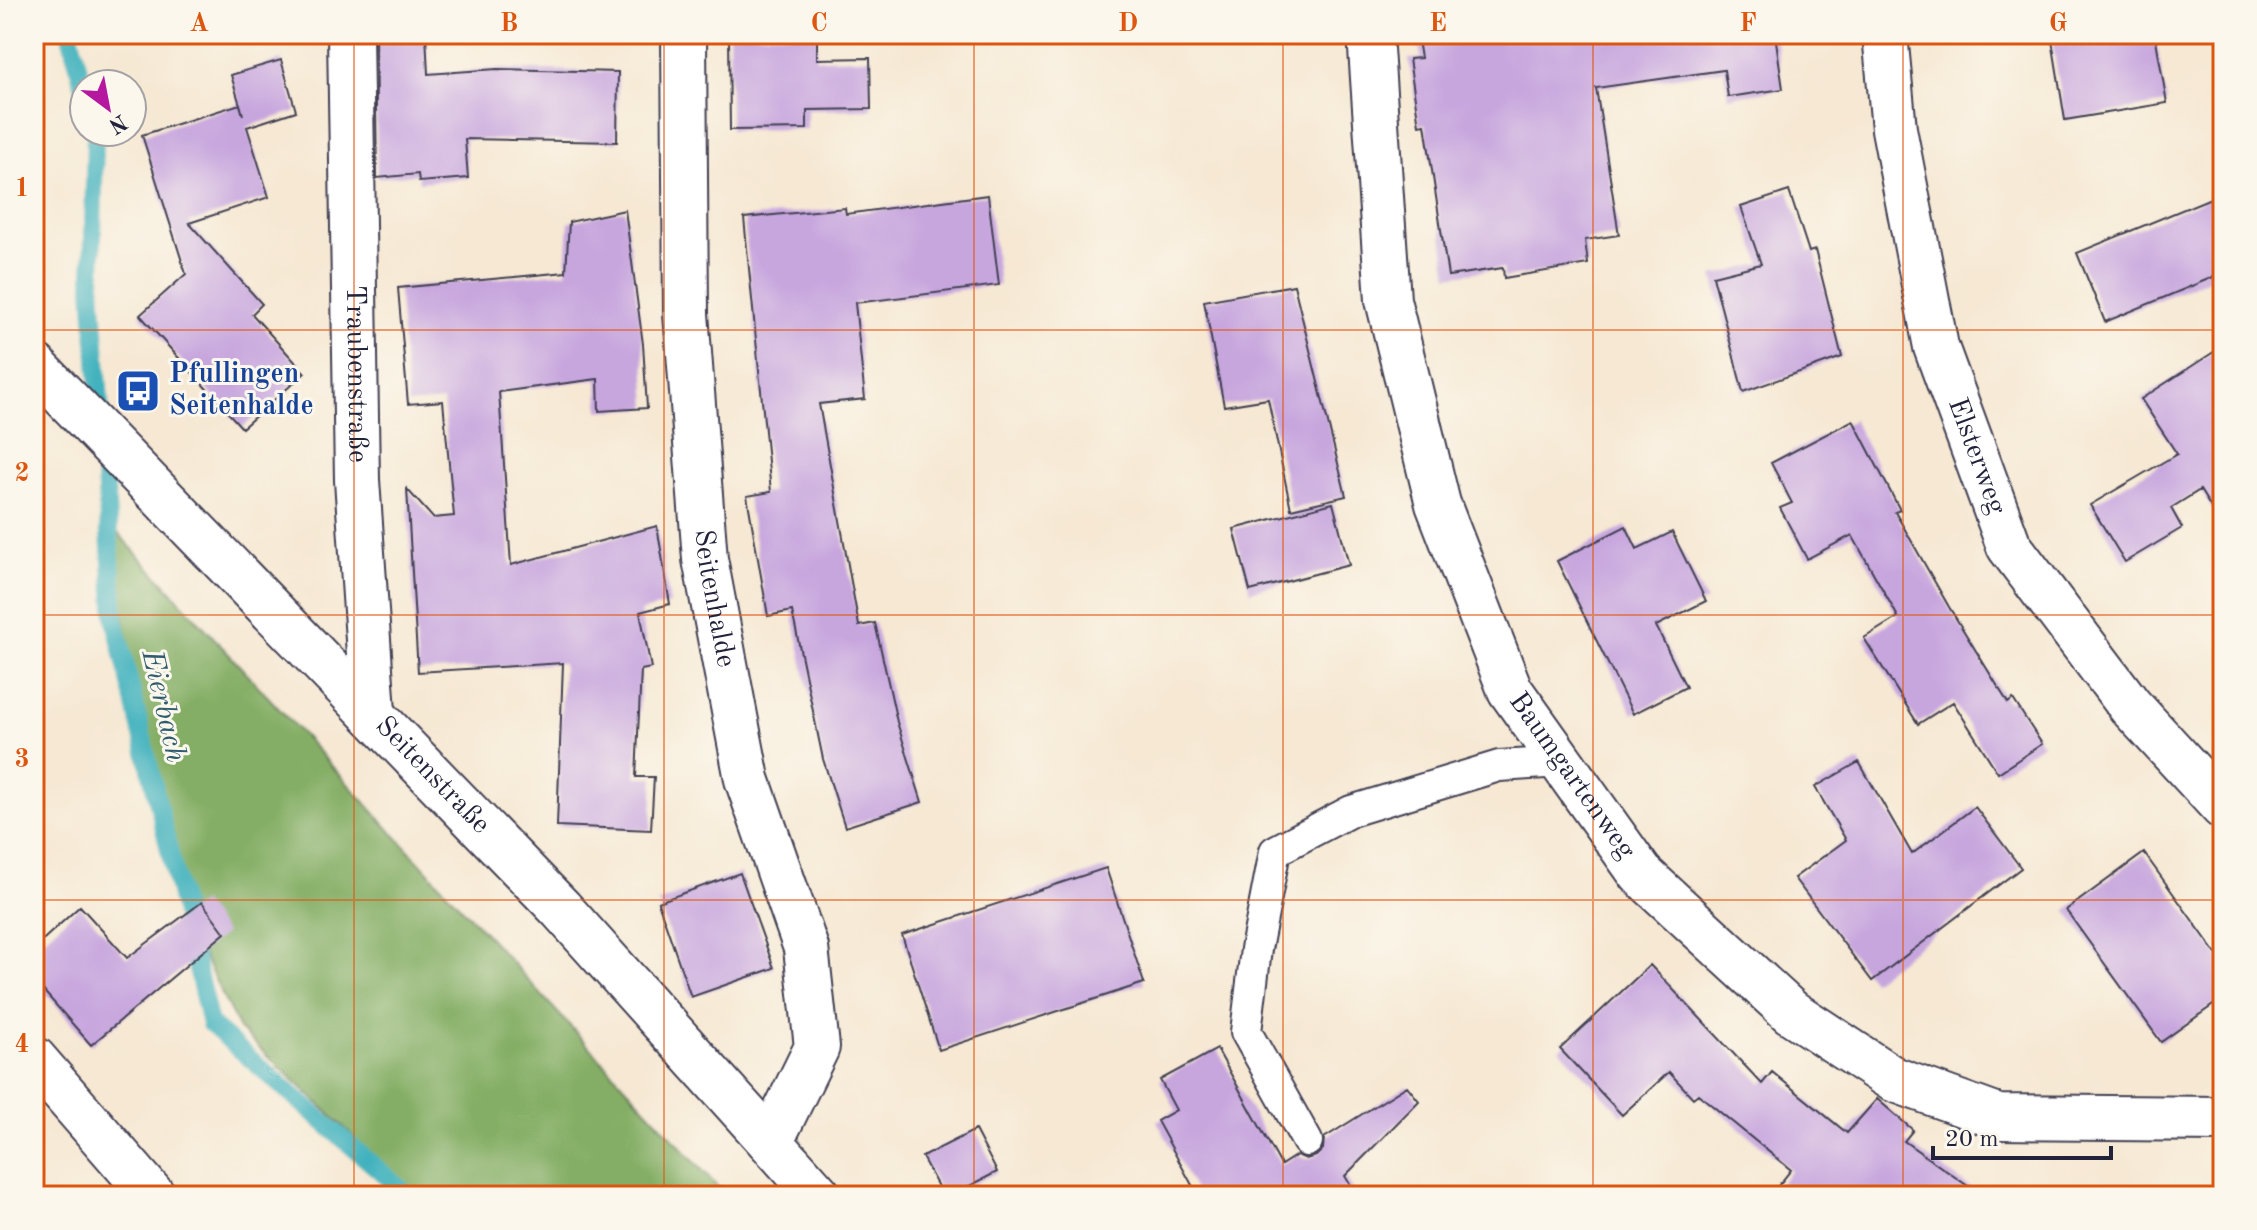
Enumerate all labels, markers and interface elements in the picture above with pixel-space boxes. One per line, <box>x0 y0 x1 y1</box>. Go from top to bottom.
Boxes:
text: A <box>189 11 209 37</box>
text: B <box>500 11 518 37</box>
text: C <box>810 11 828 37</box>
text: D <box>1118 11 1138 37</box>
text: E <box>1429 11 1447 37</box>
text: F <box>1739 11 1757 37</box>
text: G <box>2049 11 2067 37</box>
north arrow <box>68 68 148 148</box>
text: N <box>104 109 130 137</box>
text: 1 <box>14 176 30 202</box>
street label: Traubenstraße <box>340 285 371 463</box>
place label: Pfullingen Seitenhalde <box>169 361 314 421</box>
bus stop icon: Pfullingen Seitenhalde <box>114 367 162 415</box>
street label: Elsterweg <box>1942 395 2010 518</box>
text: 2 <box>14 461 30 487</box>
street label: Seitenhalde <box>689 528 739 670</box>
water label: Eierbach <box>135 646 191 765</box>
street label: Baumgartenweg <box>1503 688 1640 865</box>
street label: Seitenstraße <box>370 712 494 840</box>
text: 3 <box>14 747 30 773</box>
text: 4 <box>14 1032 30 1058</box>
scale bar <box>1933 1110 2111 1160</box>
text: 20 m <box>1945 1128 1999 1152</box>

